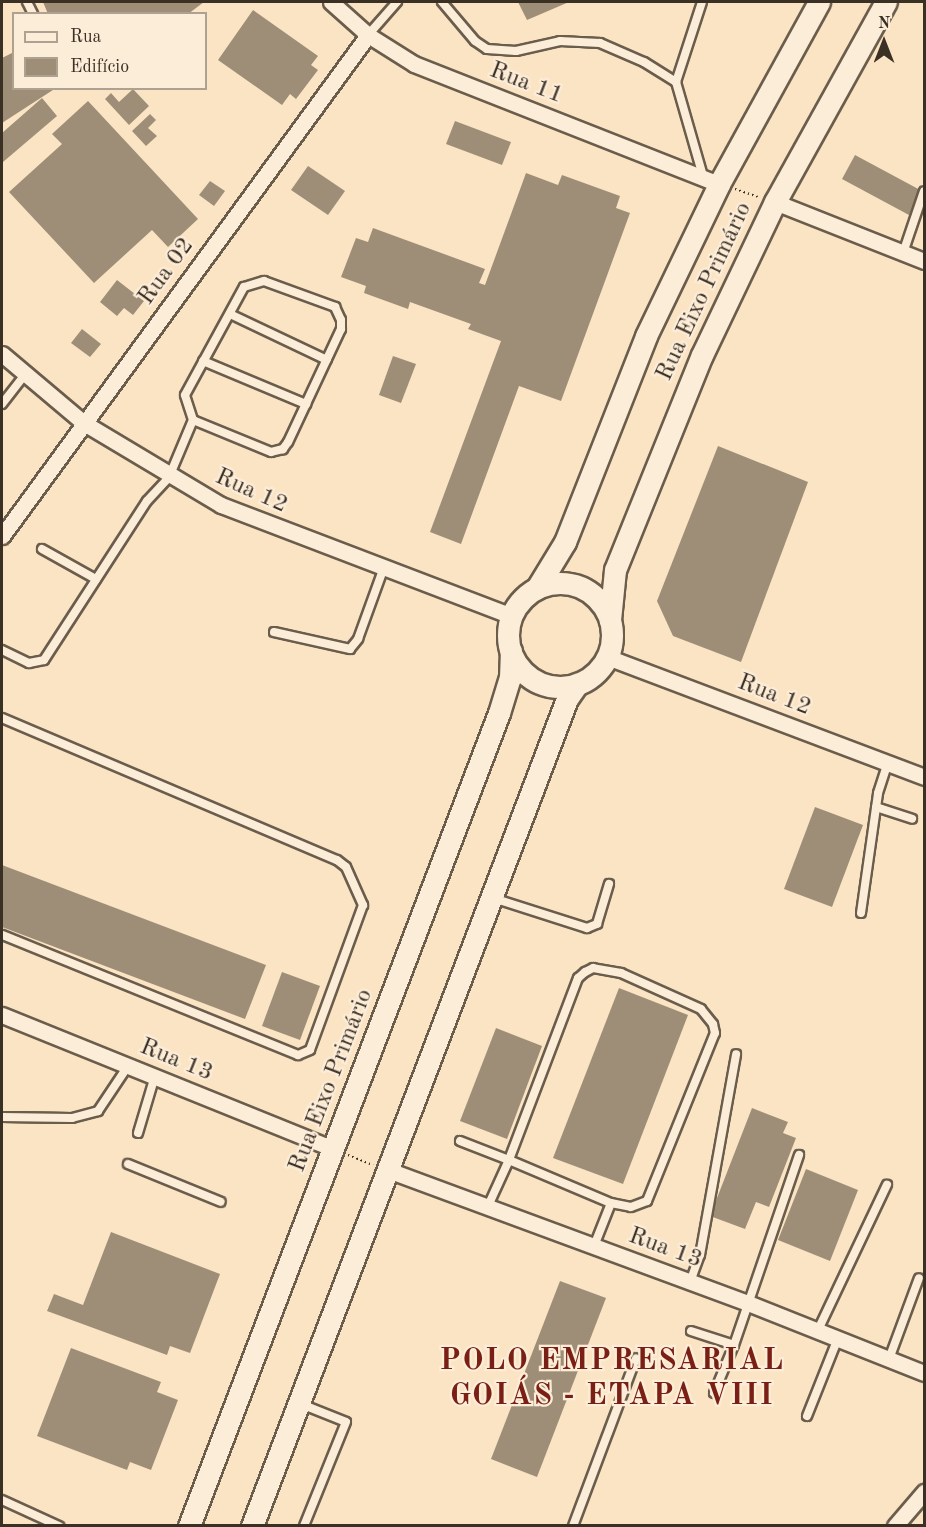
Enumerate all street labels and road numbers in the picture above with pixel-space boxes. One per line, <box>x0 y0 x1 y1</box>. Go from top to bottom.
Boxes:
street label: Rua 11 <box>485 57 567 111</box>
street label: Rua Eixo Primário <box>651 198 759 386</box>
street label: Rua 02 <box>133 233 201 311</box>
street label: Rua 12 <box>210 463 292 521</box>
street label: Rua 12 <box>733 669 815 723</box>
street label: Rua Eixo Primário <box>284 985 380 1177</box>
street label: Rua 13 <box>135 1033 217 1089</box>
street label: Rua 13 <box>624 1222 706 1276</box>

